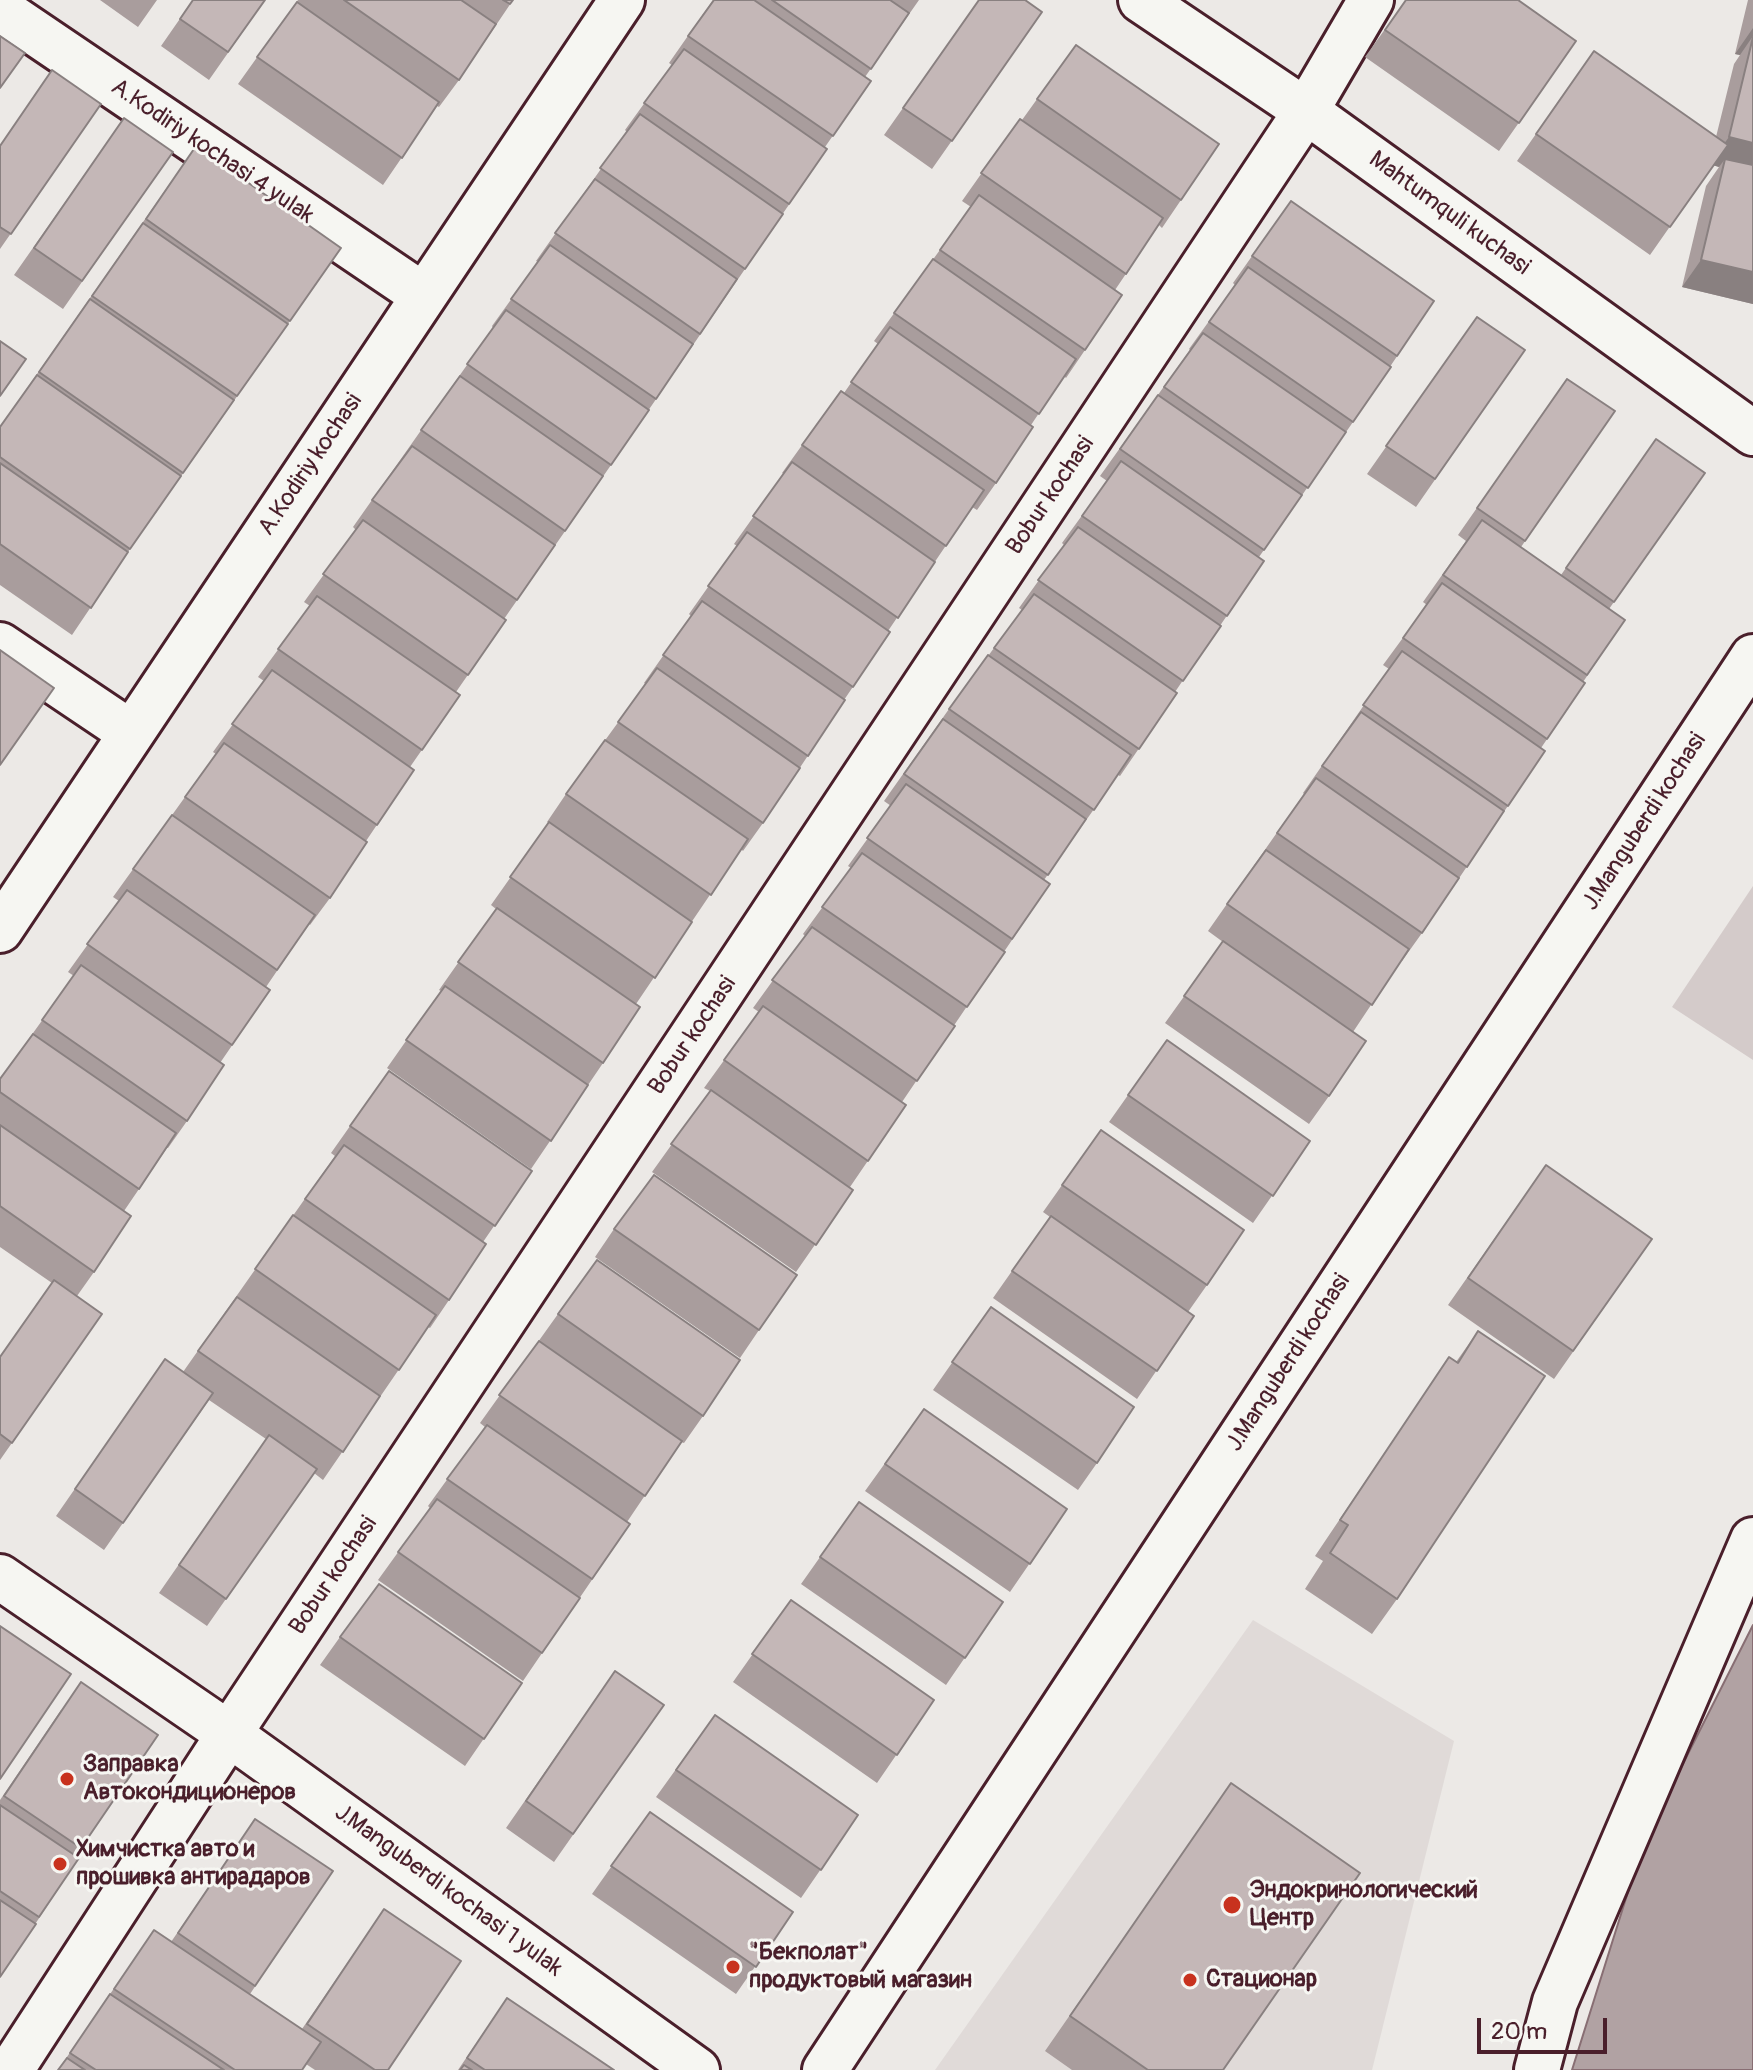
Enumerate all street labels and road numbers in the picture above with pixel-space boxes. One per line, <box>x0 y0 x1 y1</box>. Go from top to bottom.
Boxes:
street label: A.Kodiriy kochasi 4 yulak <box>105 73 319 231</box>
street label: Mahtumquli kuchasi <box>1363 146 1535 282</box>
street label: A.Kodiriy kochasi <box>253 389 369 541</box>
street label: Bobur kochasi <box>1001 431 1101 561</box>
street label: J.Manguberdi kochasi <box>1577 728 1713 916</box>
street label: Bobur kochasi <box>643 971 743 1101</box>
street label: J.Manguberdi kochasi <box>1221 1269 1357 1457</box>
street label: Bobur kochasi <box>284 1511 384 1641</box>
street label: J.Manguberdi kochasi 1 yulak <box>329 1799 567 1983</box>

